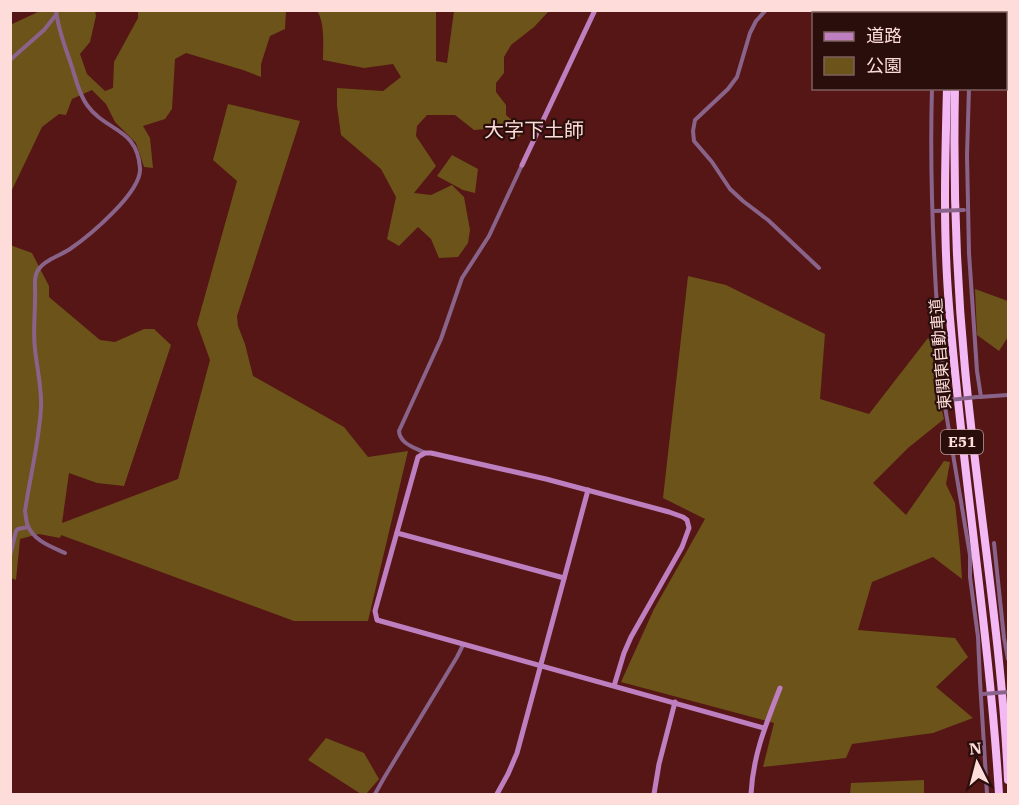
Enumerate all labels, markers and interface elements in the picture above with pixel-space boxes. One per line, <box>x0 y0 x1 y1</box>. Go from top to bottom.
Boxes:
legend <box>812 12 1007 90</box>
text: 道路 <box>866 24 902 47</box>
text: 公園 <box>866 54 902 77</box>
district label: 大字下土師 <box>484 116 584 143</box>
street label: 東関東自動車道 <box>925 297 955 411</box>
road number: E51 <box>941 430 983 454</box>
north arrow <box>947 733 1007 793</box>
text: N <box>968 737 983 759</box>

